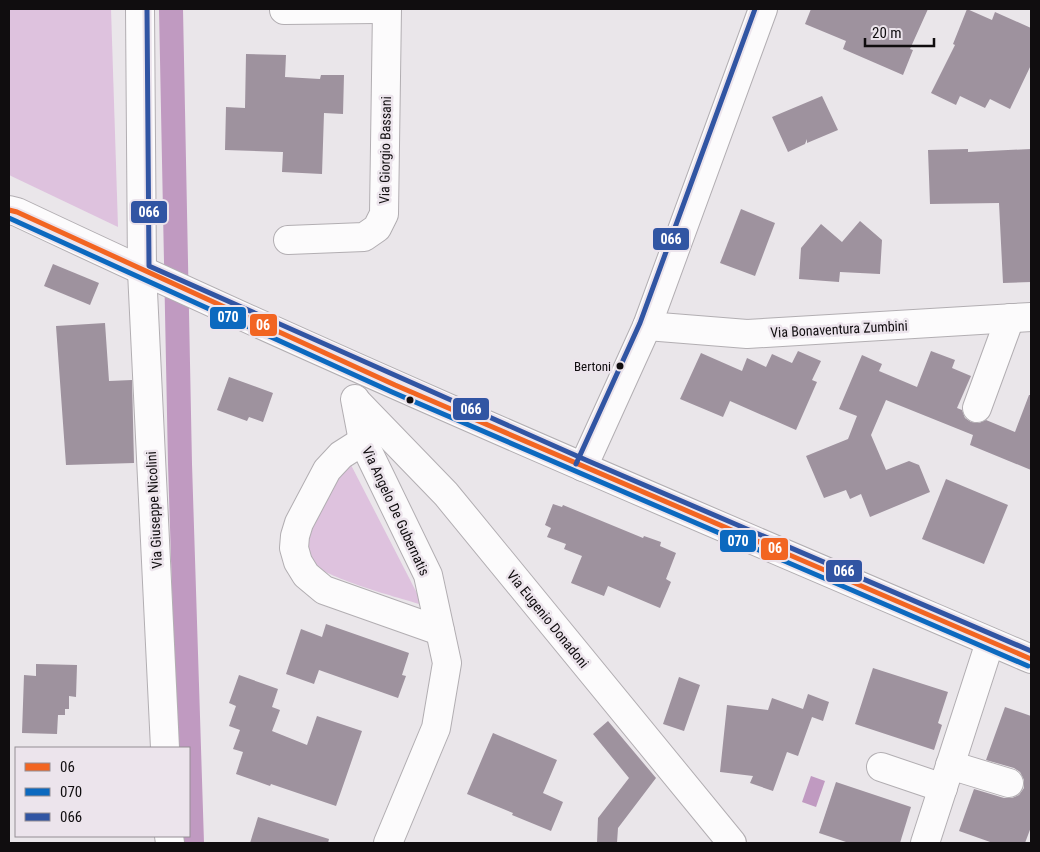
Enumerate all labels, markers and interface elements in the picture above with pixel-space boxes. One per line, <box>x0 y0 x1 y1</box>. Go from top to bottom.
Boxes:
scale bar <box>865 15 934 47</box>
text: 20 m <box>872 24 902 42</box>
street label: Via Giorgio Bassani <box>376 96 394 204</box>
line badge: 066 <box>130 200 168 224</box>
text: 066 <box>138 204 160 220</box>
line badge: 066 <box>652 227 690 251</box>
text: 066 <box>660 231 682 247</box>
line badge: 070 <box>209 306 247 330</box>
text: 070 <box>217 309 239 325</box>
line badge: 06 <box>249 313 278 337</box>
text: 06 <box>256 317 270 333</box>
street label: Via Bonaventura Zumbini <box>770 317 908 341</box>
place label: Bertoni <box>574 359 611 374</box>
marker: Bertoni <box>615 361 625 371</box>
unlabelled marker <box>405 395 415 405</box>
line badge: 066 <box>452 397 490 421</box>
text: 066 <box>460 401 482 417</box>
street label: Via Angelo De Gubernatis <box>359 444 433 578</box>
street label: Via Giuseppe Nicolini <box>143 451 165 569</box>
line badge: 070 <box>719 529 757 553</box>
text: 070 <box>727 533 749 549</box>
line badge: 06 <box>760 537 789 561</box>
text: 06 <box>768 540 782 556</box>
line badge: 066 <box>825 559 863 583</box>
text: 066 <box>833 563 855 579</box>
street label: Via Eugenio Donadoni <box>504 567 592 671</box>
legend <box>15 747 190 837</box>
text: 06 <box>60 758 75 776</box>
text: 070 <box>60 783 82 801</box>
text: 066 <box>60 808 82 826</box>

